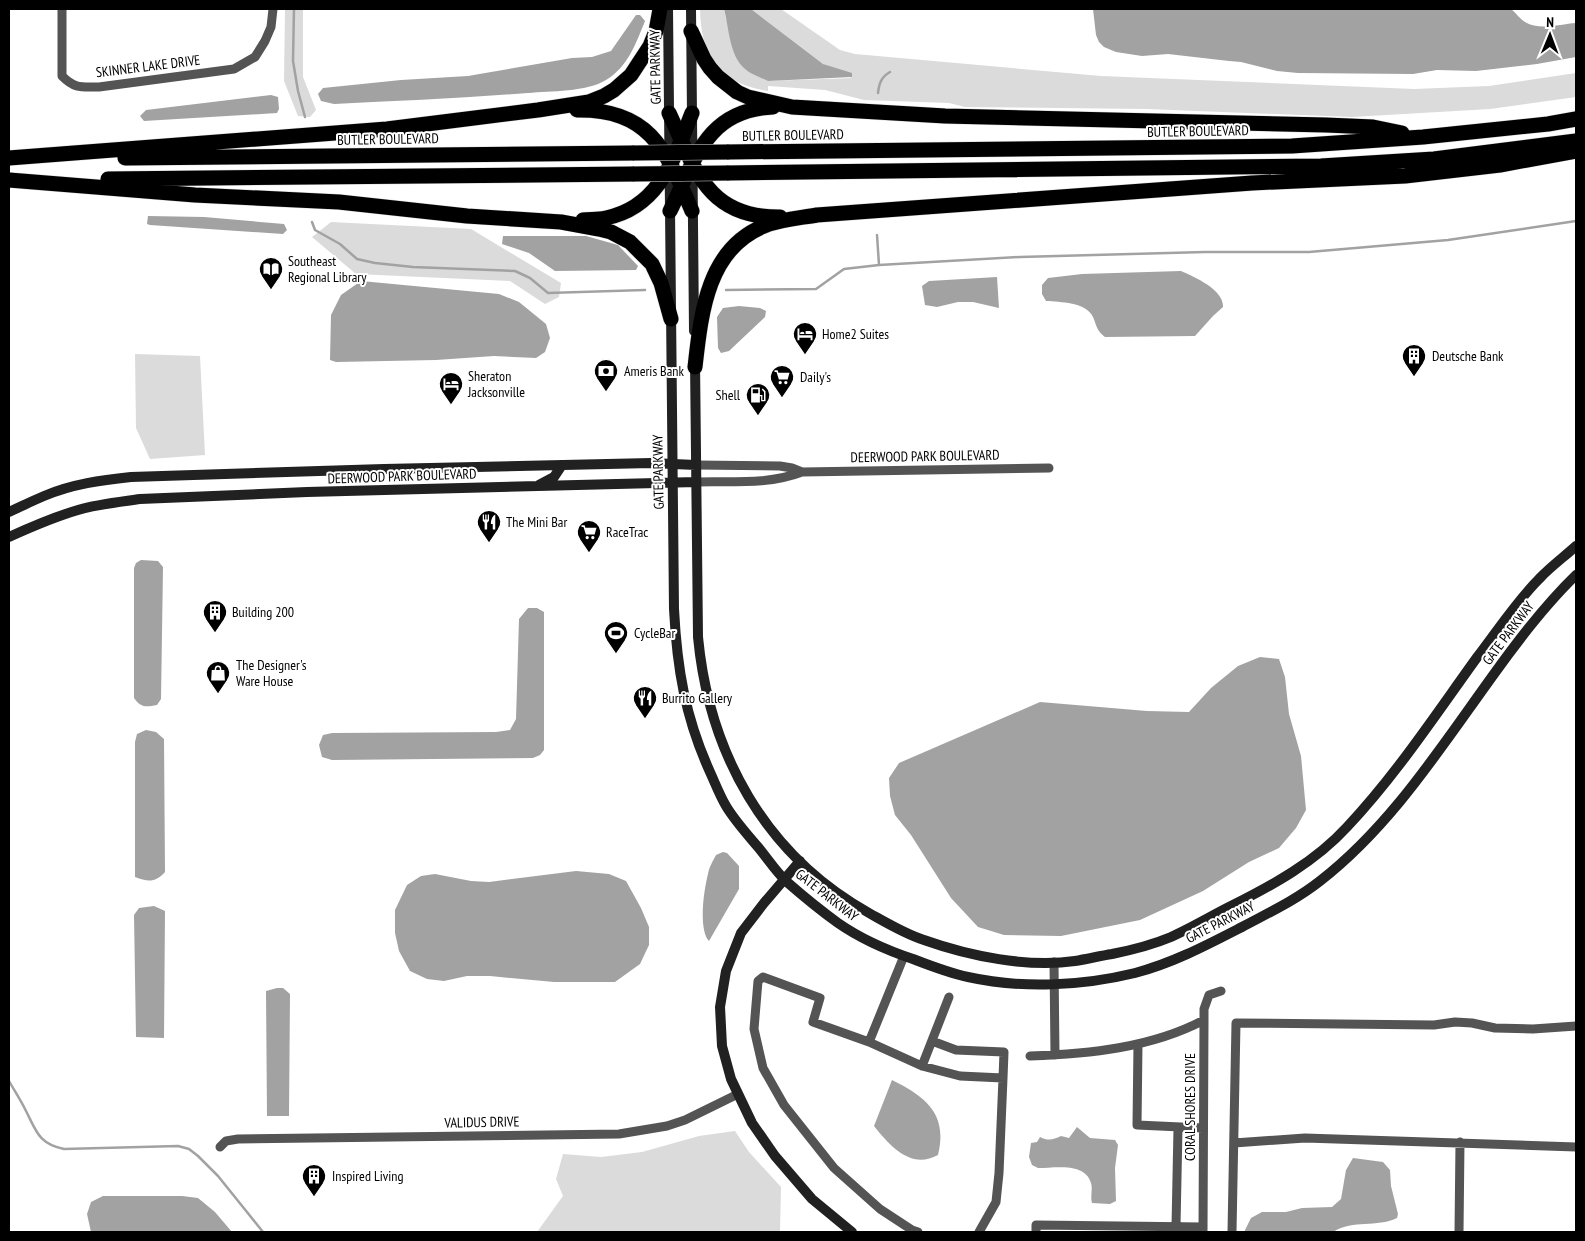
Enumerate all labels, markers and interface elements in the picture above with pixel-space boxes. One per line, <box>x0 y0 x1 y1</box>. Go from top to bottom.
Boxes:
north arrow <box>1525 10 1575 60</box>
text: N <box>1546 13 1554 31</box>
street label: GATE PARKWAY <box>645 29 665 105</box>
street label: SKINNER LAKE DRIVE <box>95 51 201 81</box>
street label: BUTLER BOULEVARD <box>1147 121 1249 141</box>
street label: BUTLER BOULEVARD <box>742 125 844 145</box>
street label: BUTLER BOULEVARD <box>337 129 439 149</box>
place label: Southeast Regional Library <box>288 252 367 286</box>
library icon: Southeast Regional Library <box>258 256 284 290</box>
hotel icon: Home2 Suites <box>792 321 818 355</box>
place label: Home2 Suites <box>822 325 889 343</box>
building icon: Deutsche Bank <box>1401 343 1427 377</box>
place label: Deutsche Bank <box>1432 347 1504 365</box>
bank icon: Ameris Bank <box>593 358 619 392</box>
place label: Ameris Bank <box>624 362 684 380</box>
supermarket icon: Daily's <box>769 364 795 398</box>
place label: Sheraton Jacksonville <box>467 367 525 401</box>
place label: Daily's <box>800 368 831 386</box>
hotel icon: Sheraton Jacksonville <box>438 371 464 405</box>
fuel station icon: Shell <box>745 382 771 416</box>
place label: Shell <box>716 386 741 404</box>
street label: GATE PARKWAY <box>648 434 668 510</box>
street label: DEERWOOD PARK BOULEVARD <box>850 446 1000 466</box>
street label: DEERWOOD PARK BOULEVARD <box>327 464 477 488</box>
restaurant icon: The Mini Bar <box>476 509 502 543</box>
place label: The Mini Bar <box>506 513 567 531</box>
supermarket icon: RaceTrac <box>576 519 602 553</box>
place label: RaceTrac <box>606 523 648 541</box>
street label: GATE PARKWAY <box>1478 597 1538 668</box>
building icon: Building 200 <box>202 599 228 633</box>
place label: Building 200 <box>232 603 294 621</box>
sports icon: CycleBar <box>603 620 629 654</box>
place label: CycleBar <box>634 624 675 642</box>
place label: The Designer's Ware House <box>236 656 307 690</box>
shop icon: The Designer's Ware House <box>205 660 231 694</box>
restaurant icon: Burrito Gallery <box>632 685 658 719</box>
place label: Burrito Gallery <box>662 689 733 707</box>
street label: GATE PARKWAY <box>792 865 863 926</box>
street label: GATE PARKWAY <box>1183 897 1258 947</box>
street label: CORAL SHORES DRIVE <box>1181 1053 1199 1161</box>
street label: VALIDUS DRIVE <box>443 1112 520 1132</box>
building icon: Inspired Living <box>301 1163 327 1197</box>
place label: Inspired Living <box>332 1167 403 1185</box>

